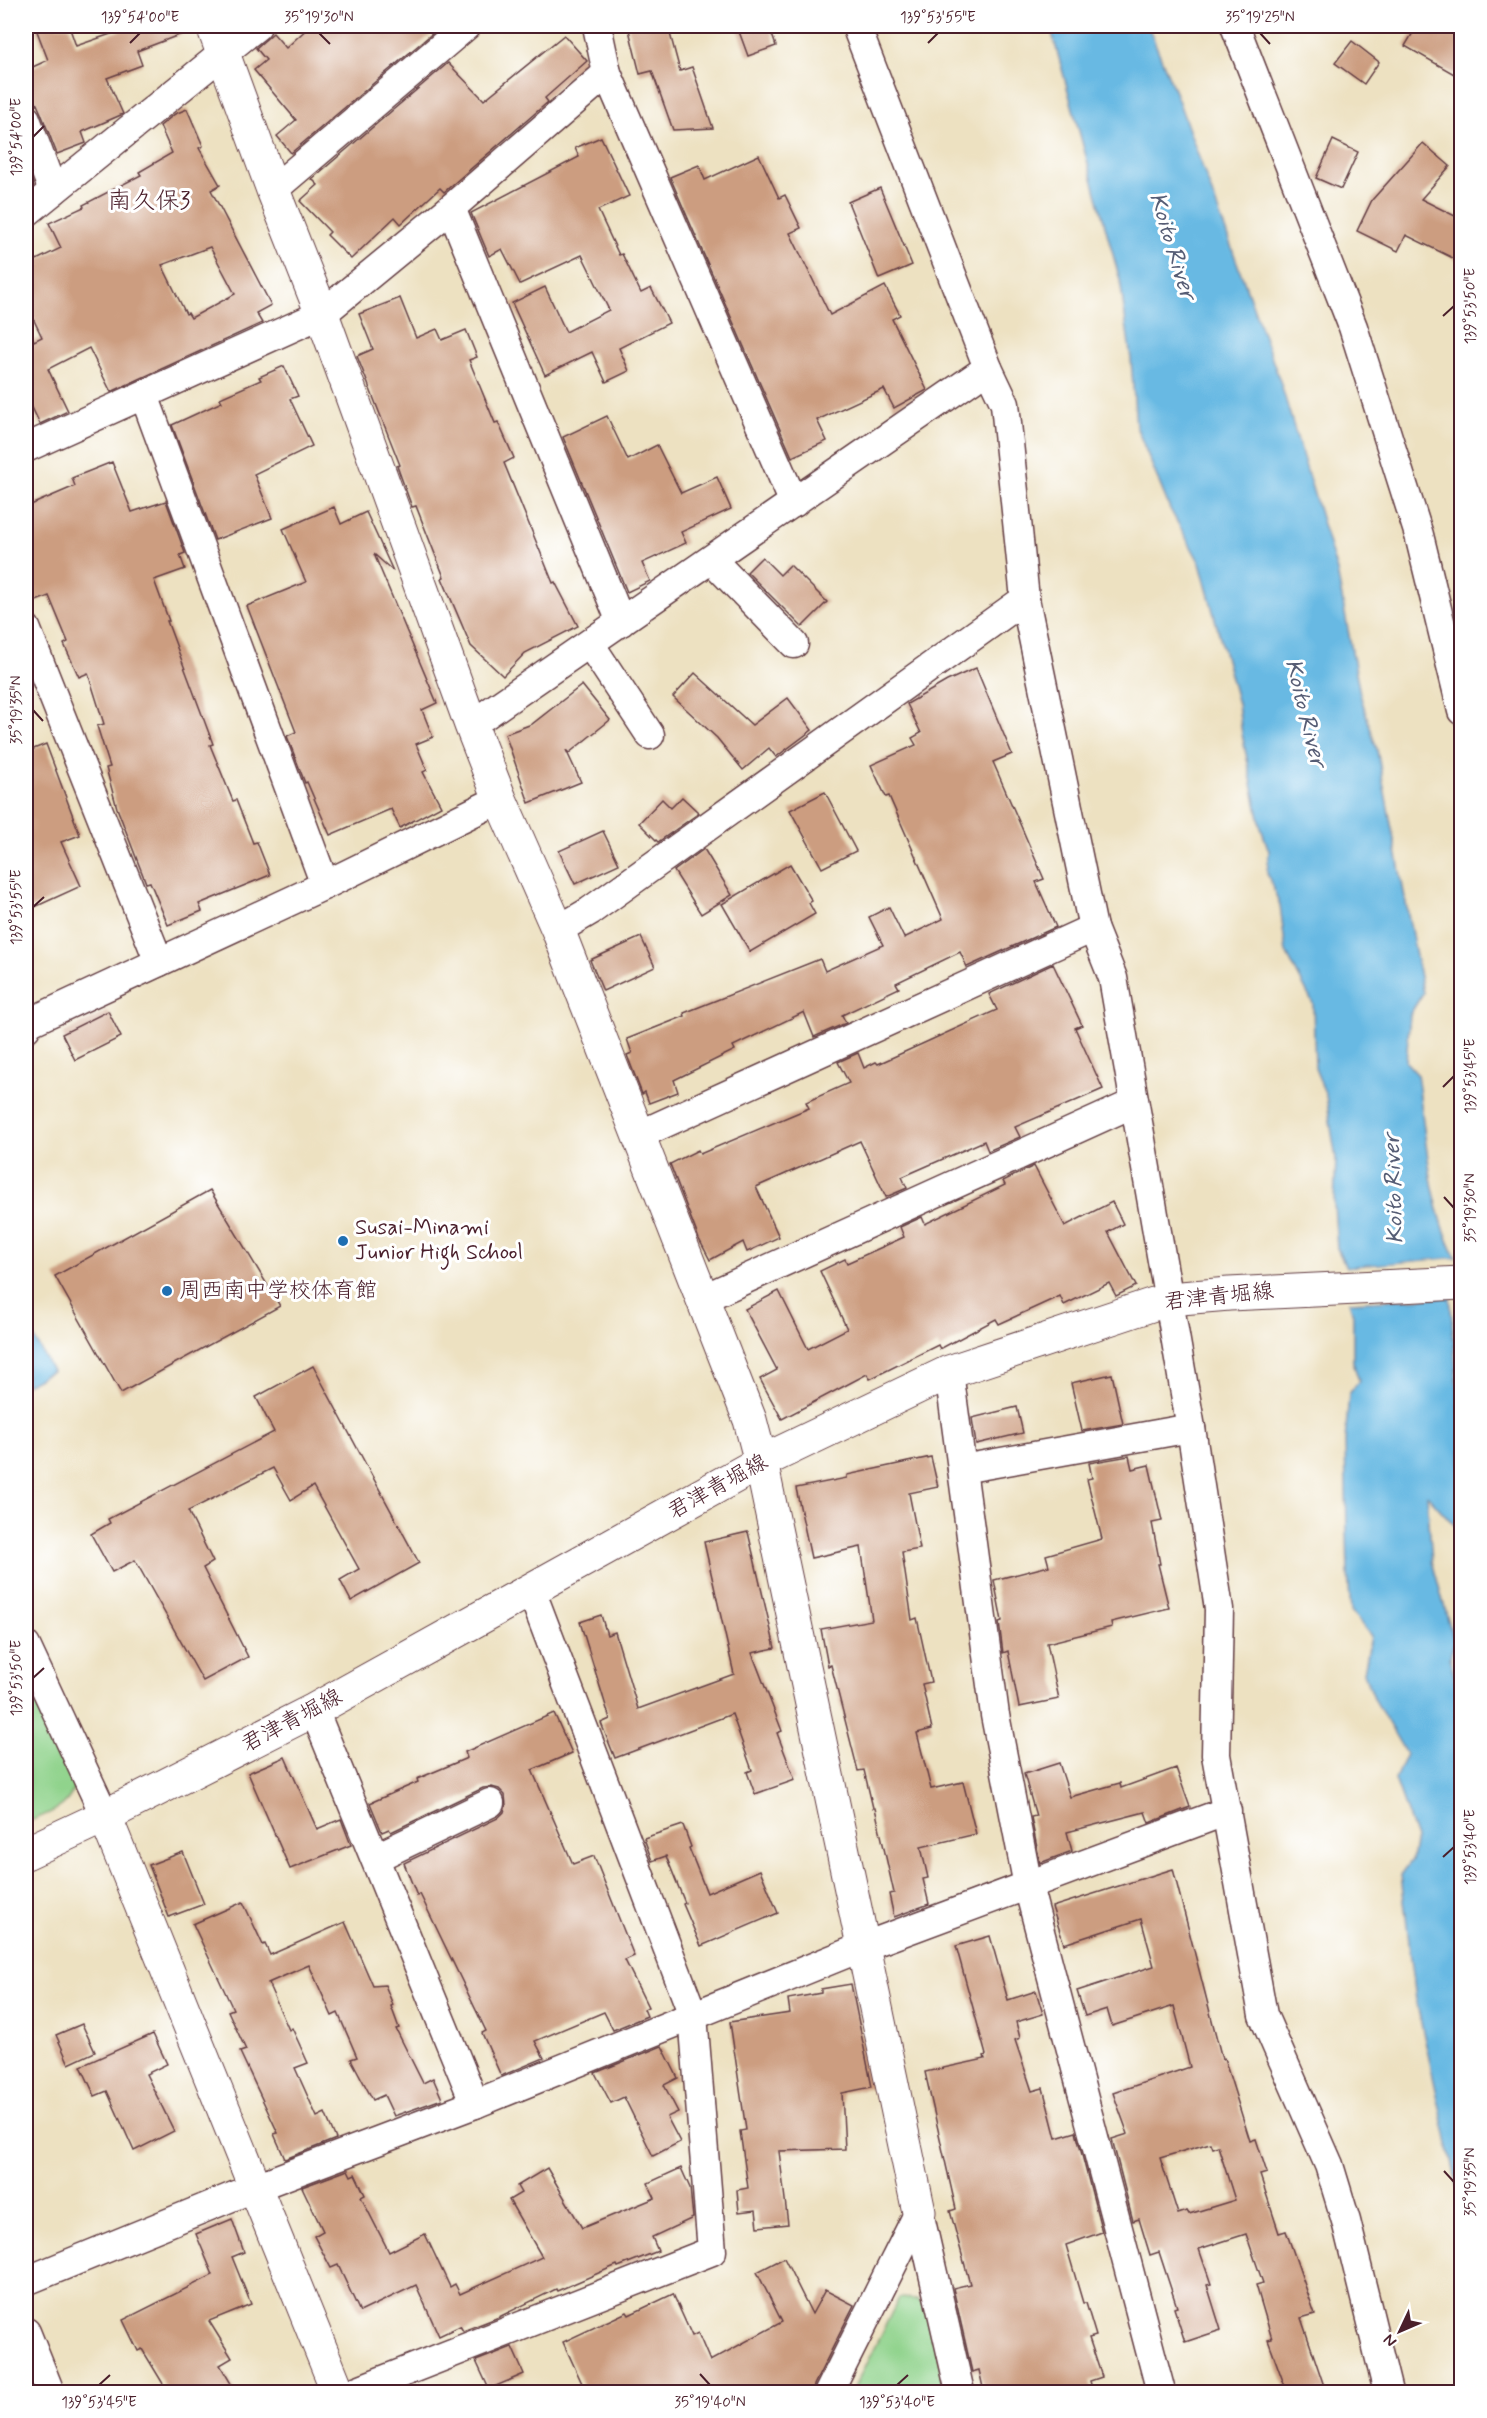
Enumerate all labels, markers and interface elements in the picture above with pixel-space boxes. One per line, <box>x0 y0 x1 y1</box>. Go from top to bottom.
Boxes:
text: 139°54'00"E <box>101 8 179 28</box>
text: 35°19'30"N <box>284 8 354 28</box>
text: 139°53'55"E <box>900 8 976 28</box>
text: 35°19'25"N <box>1225 8 1295 28</box>
text: 139°54'00"E <box>7 98 27 176</box>
district label: 南久保3 <box>108 186 191 217</box>
water label: Koito River <box>1141 189 1204 306</box>
text: 139°53'50"E <box>1461 268 1481 344</box>
water label: Koito River <box>1277 656 1334 773</box>
text: 35°19'35"N <box>7 676 27 744</box>
text: 139°53'55"E <box>7 869 27 945</box>
text: 139°53'45"E <box>1461 1038 1481 1114</box>
water label: Koito River <box>1376 1130 1411 1245</box>
text: 35°19'30"N <box>1461 1173 1481 1243</box>
place label: Susai-Minami Junior High School <box>355 1214 523 1270</box>
marker: Susai-Minami Junior High School <box>336 1234 350 1248</box>
place label: 周西南中学校体育館 <box>179 1277 377 1305</box>
street label: 君津青堀線 <box>1163 1277 1275 1317</box>
marker: 周西南中学校体育館 <box>160 1284 174 1298</box>
street label: 君津青堀線 <box>663 1448 773 1526</box>
text: 139°53'50"E <box>7 1640 27 1716</box>
street label: 君津青堀線 <box>237 1683 347 1759</box>
text: 139°53'40"E <box>1461 1809 1481 1885</box>
text: 35°19'35"N <box>1461 2148 1481 2216</box>
north arrow <box>1370 2301 1430 2361</box>
text: N <box>1379 2329 1402 2352</box>
text: 139°53'45"E <box>61 2393 137 2413</box>
text: 35°19'40"N <box>674 2393 746 2413</box>
text: 139°53'40"E <box>859 2393 935 2413</box>

